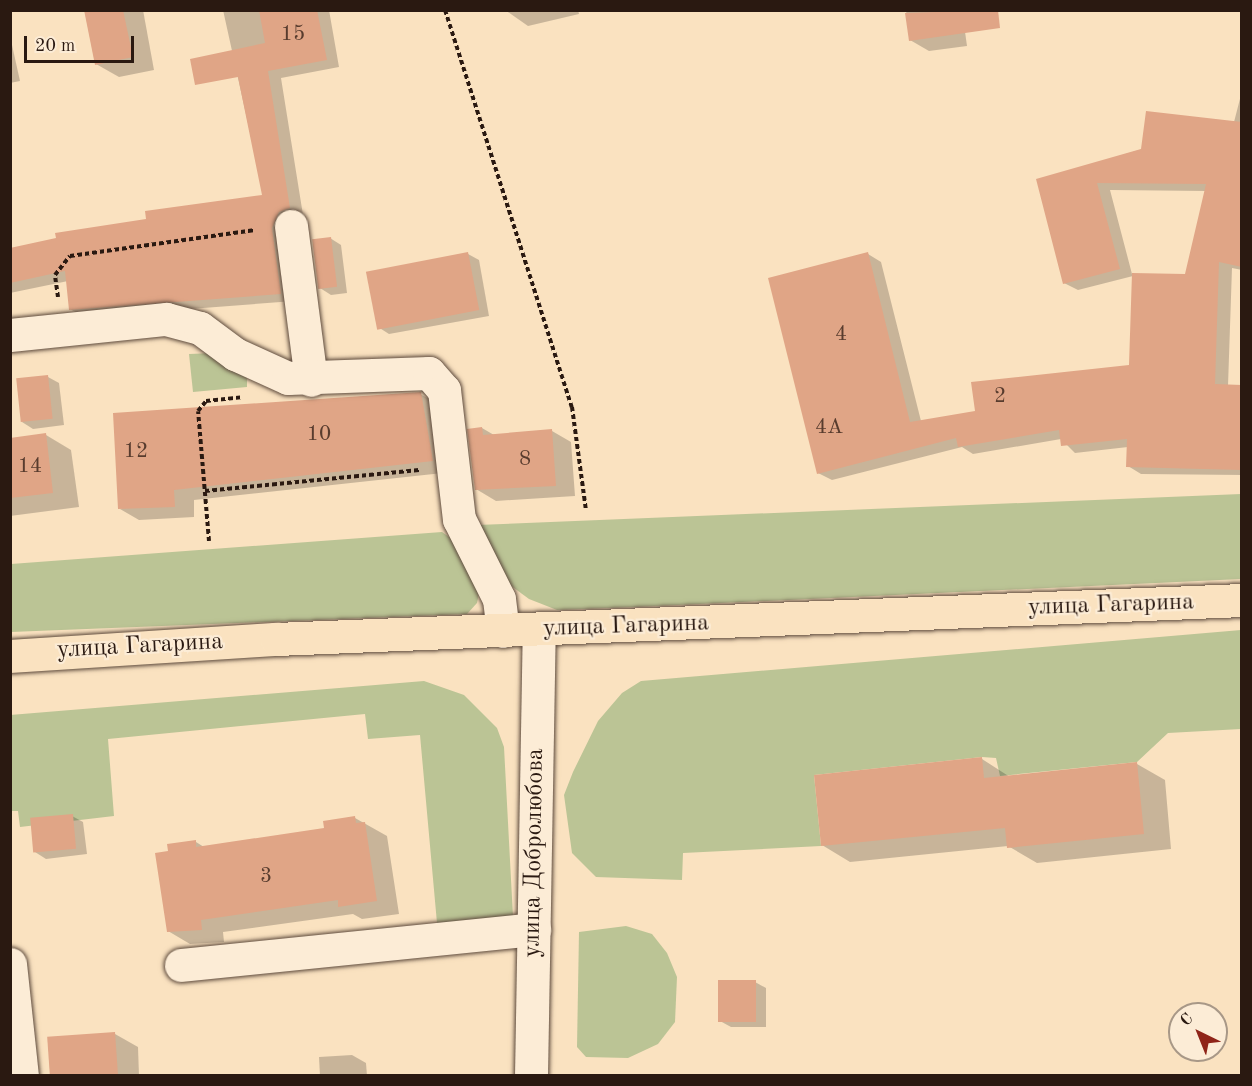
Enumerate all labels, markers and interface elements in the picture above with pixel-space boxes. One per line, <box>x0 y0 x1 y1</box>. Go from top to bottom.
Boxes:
house number: 15 <box>281 22 305 48</box>
scale bar <box>27 24 136 62</box>
text: 20 m <box>35 37 75 55</box>
house number: 4 <box>835 322 847 348</box>
house number: 2 <box>994 384 1006 410</box>
house number: 4А <box>815 415 843 441</box>
house number: 10 <box>307 422 331 448</box>
house number: 12 <box>124 439 148 465</box>
house number: 8 <box>519 447 531 473</box>
house number: 14 <box>18 454 42 480</box>
street label: улица Гагарина <box>1027 589 1195 623</box>
street label: улица Гагарина <box>542 610 710 644</box>
street label: улица Гагарина <box>56 628 224 666</box>
street label: улица Добролюбова <box>519 748 551 958</box>
house number: 3 <box>260 864 272 890</box>
north arrow <box>1168 1002 1228 1062</box>
text: С <box>1178 1011 1196 1030</box>

